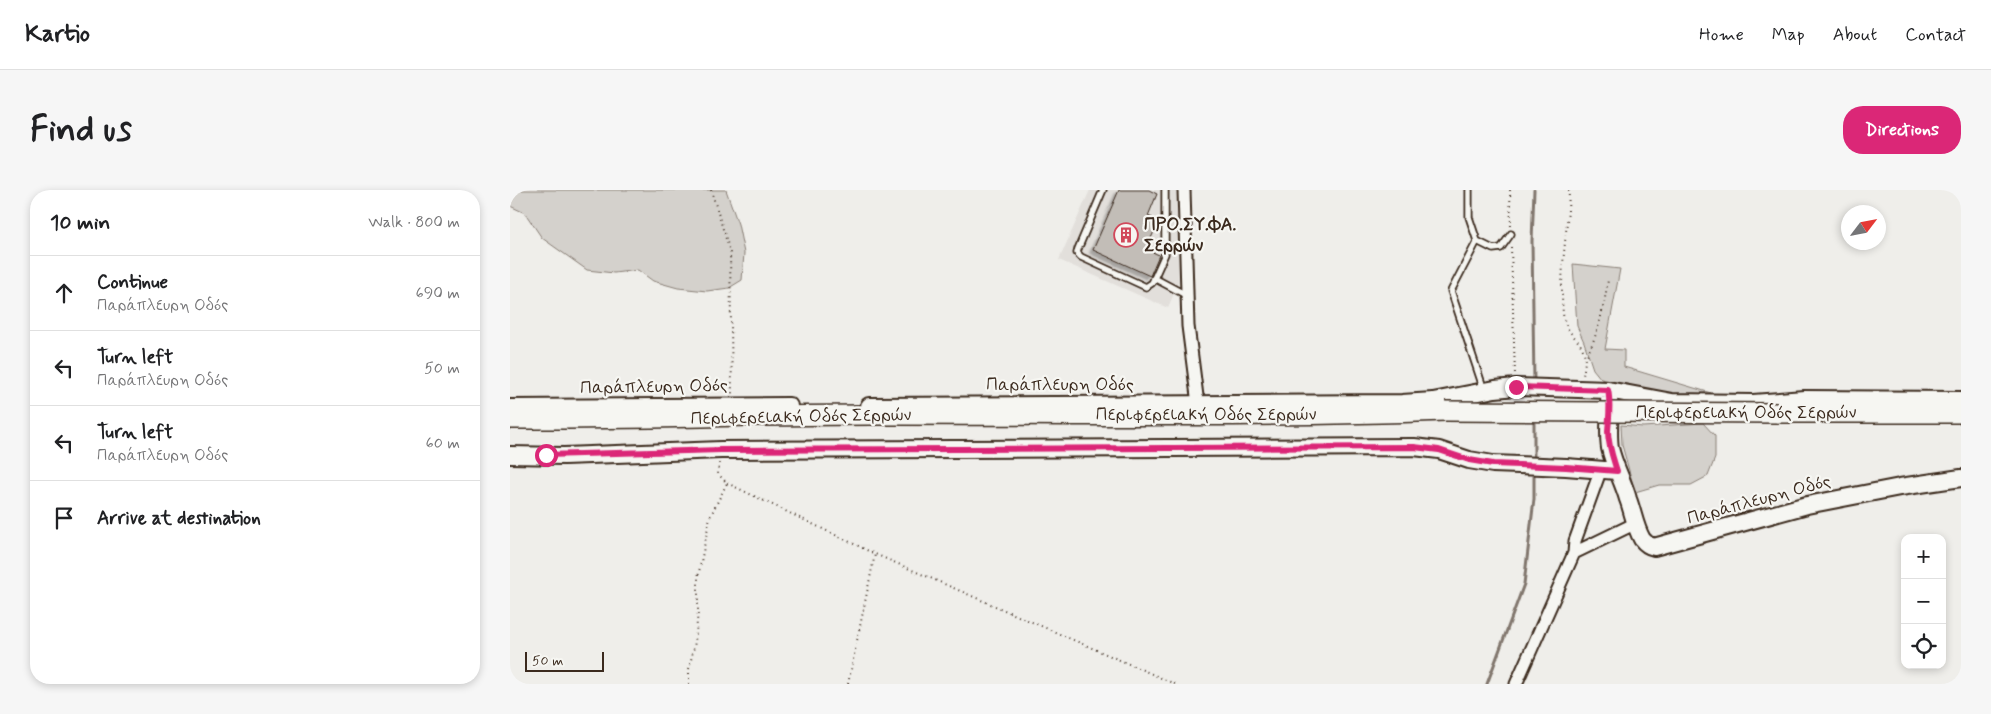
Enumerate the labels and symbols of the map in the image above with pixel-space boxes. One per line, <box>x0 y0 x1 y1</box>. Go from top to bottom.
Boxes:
north arrow <box>1841 205 1886 250</box>
place label: ΠΡΟ.ΣΥ.ΦΑ. Σερρών <box>1144 213 1237 258</box>
building icon: ΠΡΟ.ΣΥ.ΦΑ. Σερρών <box>1113 222 1139 248</box>
street label: Παράπλευρη Οδός <box>986 373 1134 397</box>
street label: Παράπλευρη Οδός <box>580 374 728 400</box>
route end <box>1505 376 1528 399</box>
street label: Περιφερειακή Οδός Σερρών <box>1636 401 1856 425</box>
street label: Περιφερειακή Οδός Σερρών <box>690 403 912 431</box>
street label: Περιφερειακή Οδός Σερρών <box>1096 403 1316 427</box>
route start <box>535 444 558 467</box>
street label: Παράπλευρη Οδός <box>1685 469 1833 531</box>
scale bar <box>525 649 604 672</box>

